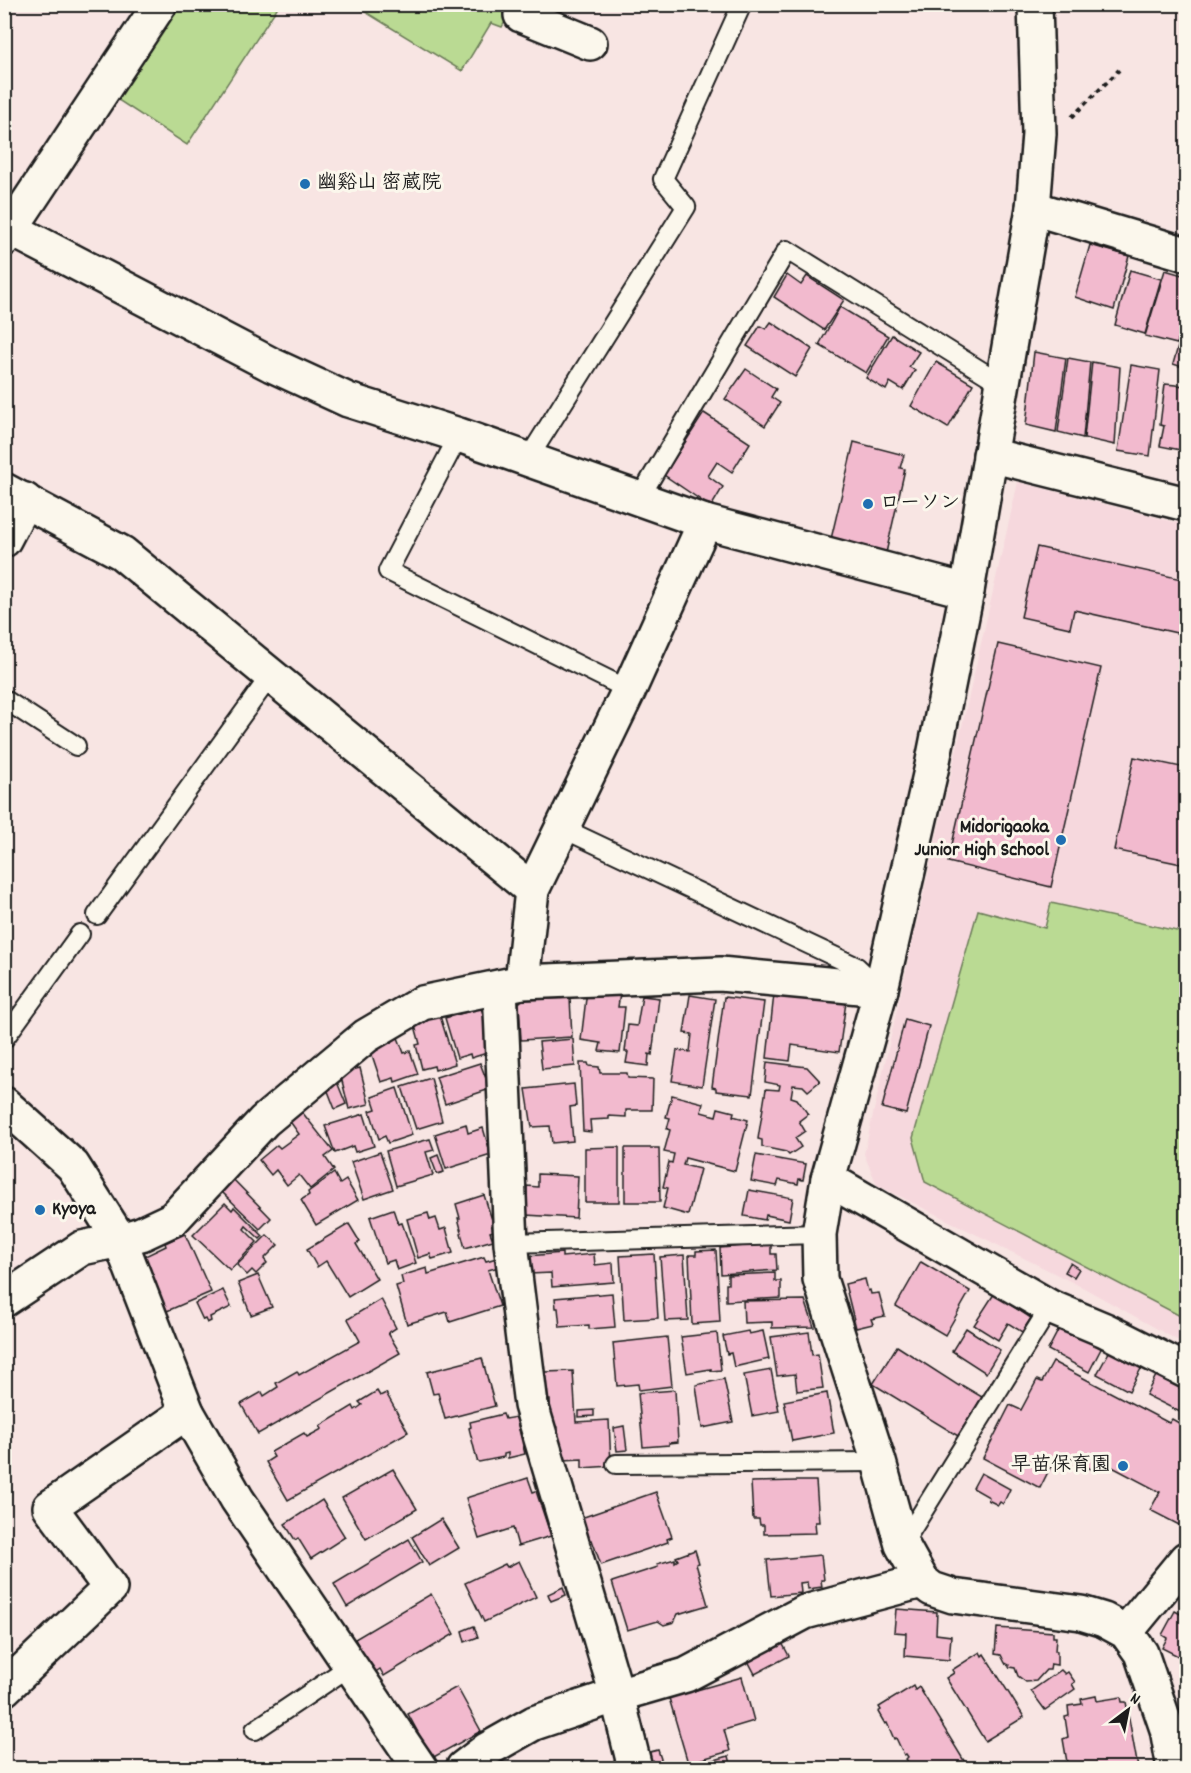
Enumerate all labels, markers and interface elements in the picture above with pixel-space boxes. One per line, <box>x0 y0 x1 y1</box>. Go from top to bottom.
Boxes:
place label: 幽谿山 密蔵院 <box>317 170 442 198</box>
marker: 幽谿山 密蔵院 <box>298 177 312 191</box>
place label: ローソン <box>880 490 960 518</box>
marker: ローソン <box>861 497 875 511</box>
place label: Midorigaoka Junior High School <box>914 814 1050 865</box>
marker: Midorigaoka Junior High School <box>1054 833 1068 847</box>
place label: Kyoya <box>52 1196 96 1224</box>
marker: Kyoya <box>33 1203 47 1217</box>
place label: 早苗保育園 <box>1011 1452 1111 1480</box>
marker: 早苗保育園 <box>1116 1459 1130 1473</box>
north arrow <box>1098 1680 1158 1740</box>
text: N <box>1125 1688 1144 1711</box>

